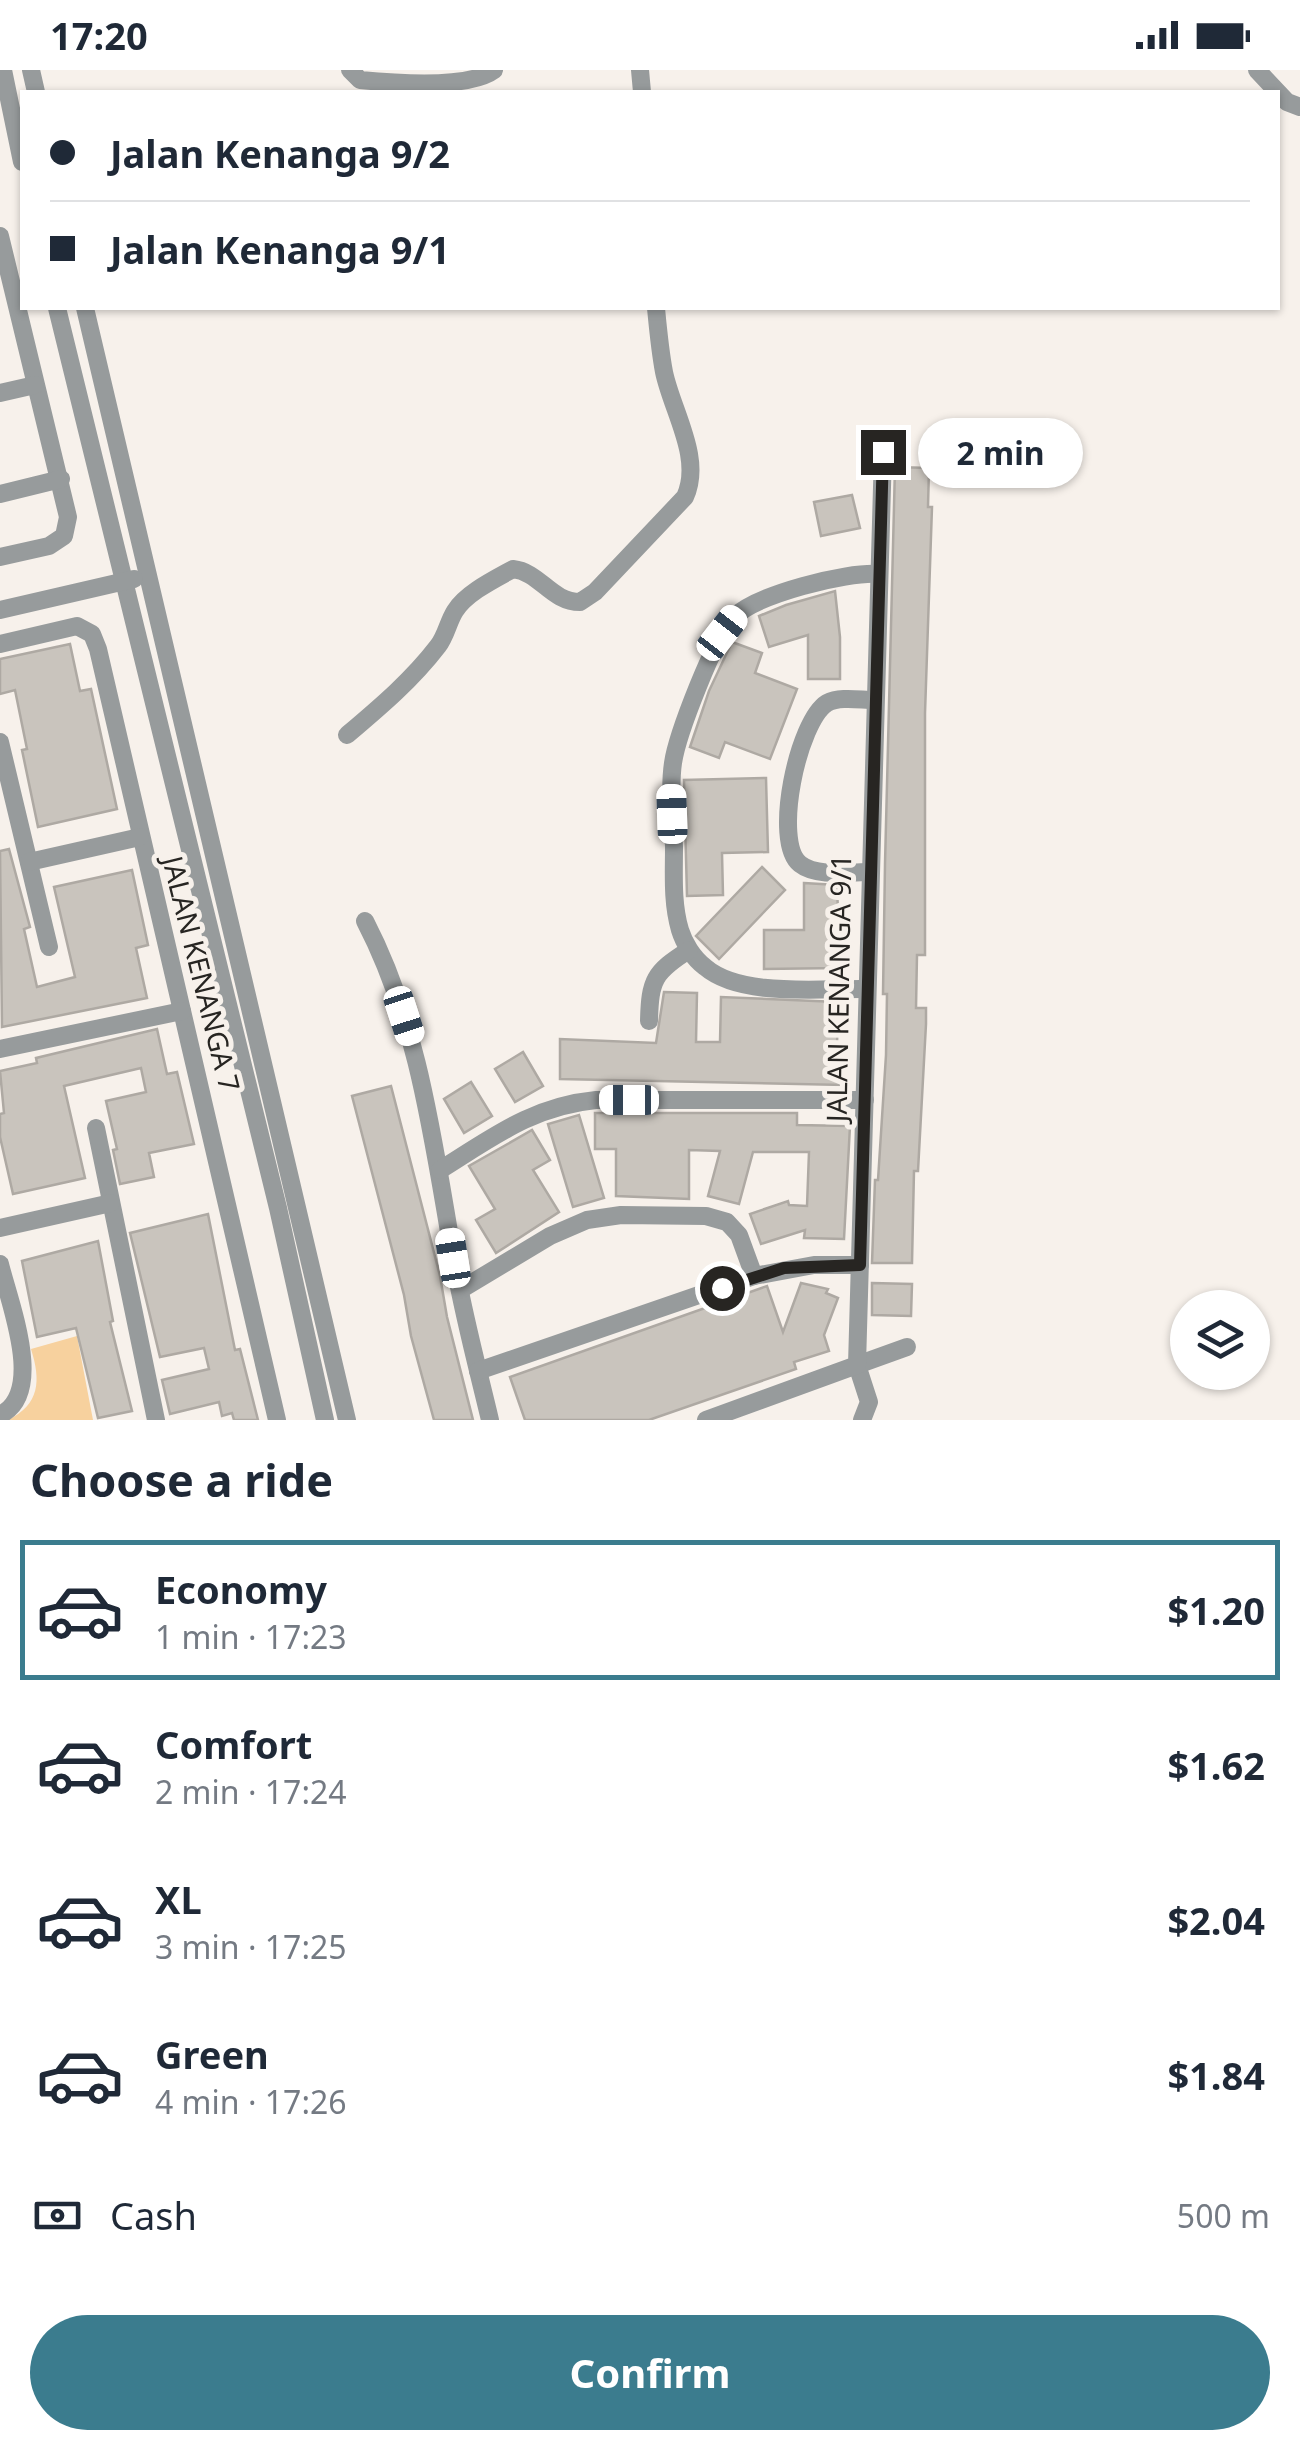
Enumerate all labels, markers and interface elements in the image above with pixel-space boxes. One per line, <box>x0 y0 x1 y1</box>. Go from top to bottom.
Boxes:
text: 17:20 <box>50 9 148 61</box>
text: Jalan Kenanga 9/2 <box>110 127 450 179</box>
text: Jalan Kenanga 9/1 <box>110 223 450 275</box>
callout: 2 min <box>918 417 1083 487</box>
route end <box>861 430 906 475</box>
text: 2 min <box>956 431 1045 474</box>
car <box>692 600 752 666</box>
car <box>656 783 688 845</box>
street label: JALAN KENANGA 7 <box>154 849 250 1096</box>
street label: JALAN KENANGA 9/1 <box>817 854 859 1125</box>
car <box>380 983 428 1049</box>
car <box>599 1085 659 1115</box>
car <box>433 1226 473 1290</box>
route start <box>700 1266 745 1311</box>
map controls <box>1170 1290 1270 1390</box>
button: layers <box>1170 1290 1270 1390</box>
text: Choose a ride <box>30 1449 333 1510</box>
text: Economy <box>155 1563 327 1615</box>
icon: car <box>35 1565 125 1655</box>
text: $1.20 <box>1167 1584 1265 1636</box>
text: 1 min · 17:23 <box>155 1615 347 1658</box>
text: Comfort <box>155 1718 312 1770</box>
icon: car <box>35 1720 125 1810</box>
text: $1.62 <box>1167 1739 1265 1791</box>
text: 2 min · 17:24 <box>155 1770 347 1813</box>
text: XL <box>155 1873 202 1925</box>
icon: car <box>35 1875 125 1965</box>
text: $2.04 <box>1167 1894 1265 1946</box>
text: 3 min · 17:25 <box>155 1925 347 1968</box>
text: Green <box>155 2028 269 2080</box>
icon: car <box>35 2030 125 2120</box>
text: $1.84 <box>1167 2049 1265 2101</box>
text: 4 min · 17:26 <box>155 2080 347 2123</box>
icon: cash <box>30 2188 85 2243</box>
text: Cash <box>110 2189 197 2241</box>
text: 500 m <box>1177 2194 1270 2237</box>
button: Confirm <box>30 2315 1270 2430</box>

